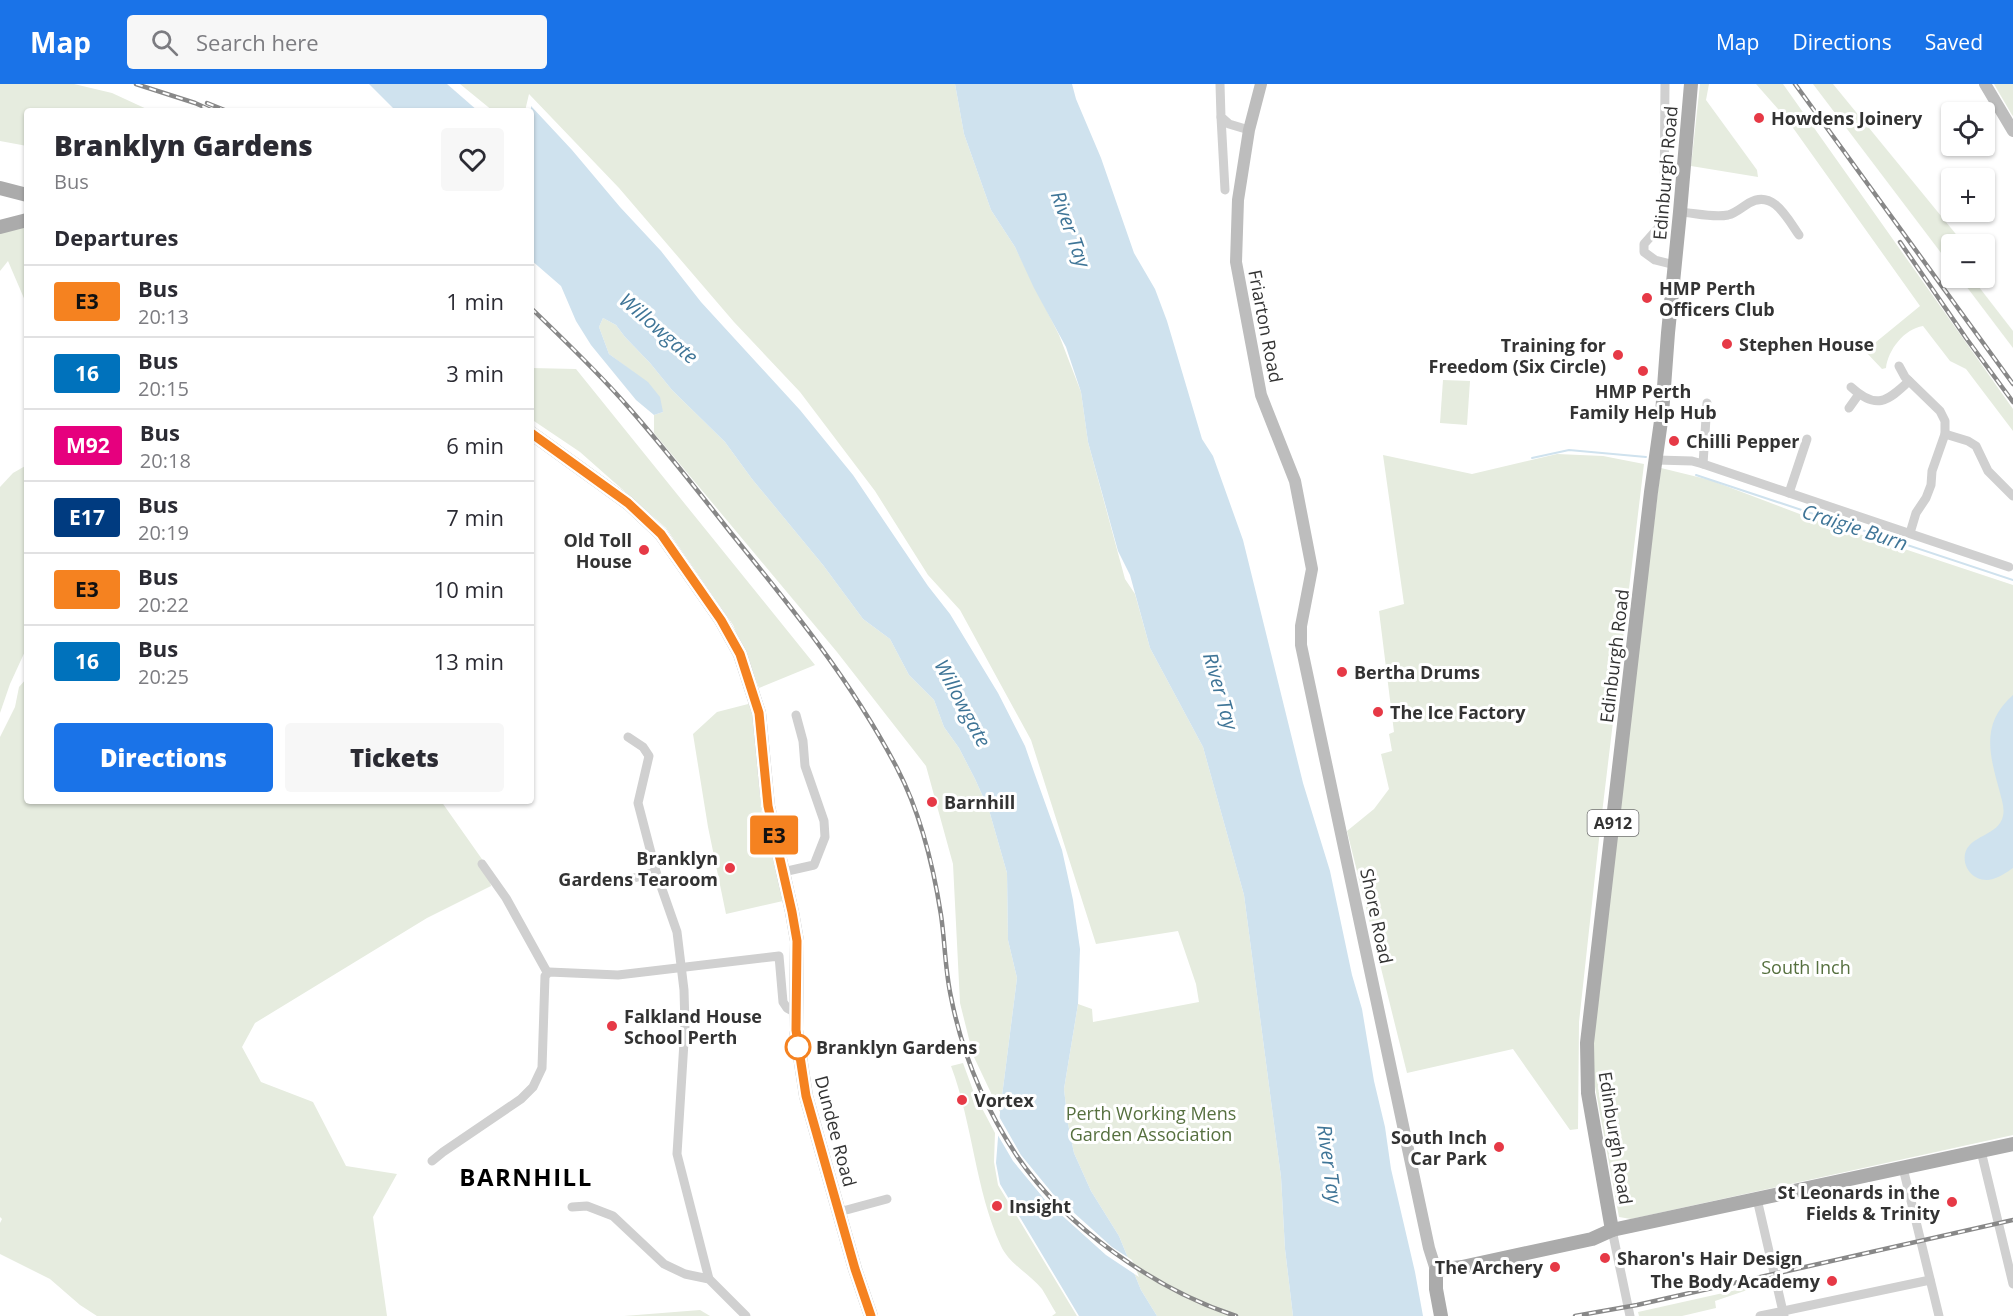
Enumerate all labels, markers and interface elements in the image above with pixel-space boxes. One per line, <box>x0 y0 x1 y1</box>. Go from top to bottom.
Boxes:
search box <box>127 15 547 69</box>
text: Map <box>30 23 91 61</box>
icon: search <box>148 26 181 59</box>
text: Search here <box>196 27 319 57</box>
text: Map <box>1716 28 1759 56</box>
text: Directions <box>1792 28 1892 56</box>
text: Saved <box>1925 28 1983 56</box>
map controls <box>1941 102 1995 288</box>
button: locate <box>1941 102 1995 156</box>
street label: Edinburgh Road <box>1647 105 1683 241</box>
place label: Howdens Joinery <box>1771 106 1923 130</box>
marker: Howdens Joinery <box>1752 111 1766 125</box>
text: Branklyn Gardens <box>54 126 313 164</box>
button: heart <box>441 128 504 191</box>
text: Bus <box>54 168 89 195</box>
button: + <box>1941 168 1995 222</box>
water label: River Tay <box>1045 187 1098 273</box>
text: Departures <box>54 222 178 252</box>
button: − <box>1941 234 1995 288</box>
street label: Friarton Road <box>1243 268 1289 384</box>
text: Bus <box>138 273 178 303</box>
place label: HMP Perth Officers Club <box>1659 276 1775 321</box>
text: 1 min <box>446 286 504 316</box>
water label: Willowgate <box>614 286 704 370</box>
text: E3 <box>75 287 99 315</box>
marker: HMP Perth Officers Club <box>1640 291 1654 305</box>
text: 20:13 <box>138 303 189 330</box>
place label: Stephen House <box>1739 332 1874 356</box>
place label: Training for Freedom (Six Circle) <box>1429 333 1606 378</box>
marker: Stephen House <box>1720 337 1734 351</box>
text: Bus <box>138 345 178 375</box>
marker: Training for Freedom (Six Circle) <box>1611 348 1625 362</box>
text: 3 min <box>446 358 504 388</box>
text: 16 <box>75 359 99 387</box>
marker: HMP Perth Family Help Hub <box>1636 364 1650 378</box>
text: 20:15 <box>138 375 189 402</box>
place label: HMP Perth Family Help Hub <box>1569 379 1717 424</box>
text: Bus <box>140 417 180 447</box>
place label: Chilli Pepper <box>1686 429 1799 453</box>
text: 6 min <box>446 430 504 460</box>
text: M92 <box>66 431 110 459</box>
marker: Chilli Pepper <box>1667 434 1681 448</box>
text: 20:18 <box>140 447 191 474</box>
text: Bus <box>138 489 178 519</box>
water label: Craigie Burn <box>1799 497 1911 557</box>
text: 7 min <box>446 502 504 532</box>
text: E17 <box>69 503 105 531</box>
text: 20:19 <box>138 519 189 546</box>
place label: Old Toll House <box>564 528 632 573</box>
marker: Old Toll House <box>637 543 651 557</box>
text: Bus <box>138 561 178 591</box>
text: 10 min <box>434 574 504 604</box>
text: E3 <box>75 575 99 603</box>
street label: Edinburgh Road <box>1594 588 1634 724</box>
text: 20:22 <box>138 591 189 618</box>
text: Bus <box>138 633 178 663</box>
text: 13 min <box>434 646 504 676</box>
text: 16 <box>75 647 99 675</box>
water label: River Tay <box>1197 649 1245 735</box>
water label: Willowgate <box>929 654 997 752</box>
place label: Bertha Drums <box>1354 660 1480 684</box>
text: 20:25 <box>138 663 189 690</box>
marker: Bertha Drums <box>1335 665 1349 679</box>
place label: The Ice Factory <box>1390 700 1526 724</box>
marker: The Ice Factory <box>1371 705 1385 719</box>
button: Directions <box>54 723 273 792</box>
button: Tickets <box>285 723 504 792</box>
place label: Barnhill <box>944 790 1015 814</box>
marker: Barnhill <box>925 795 939 809</box>
road number: A912 <box>1588 810 1638 836</box>
line badge: E3 <box>747 816 801 855</box>
text: E3 <box>762 821 786 849</box>
place label: Branklyn Gardens Tearoom <box>558 846 718 891</box>
marker: Branklyn Gardens Tearoom <box>723 861 737 875</box>
street label: Shore Road <box>1355 866 1399 966</box>
park label: South Inch <box>1761 955 1851 979</box>
place label: Falkland House School Perth <box>624 1004 762 1049</box>
marker: Falkland House School Perth <box>605 1019 619 1033</box>
marker: Branklyn Gardens <box>785 1034 811 1060</box>
place label: Branklyn Gardens <box>816 1035 977 1059</box>
street label: Edinburgh Road <box>1594 1070 1638 1206</box>
street label: Dundee Road <box>810 1073 862 1189</box>
place label: Vortex <box>974 1088 1034 1112</box>
marker: Vortex <box>955 1093 969 1107</box>
park label: Perth Working Mens Garden Association <box>1066 1101 1236 1146</box>
water label: River Tay <box>1311 1123 1349 1207</box>
place label: South Inch Car Park <box>1391 1125 1488 1170</box>
marker: South Inch Car Park <box>1492 1140 1506 1154</box>
district label: BARNHILL <box>459 1160 593 1193</box>
place label: St Leonards in the Fields & Trinity <box>1777 1180 1941 1225</box>
place label: Insight <box>1009 1194 1071 1218</box>
marker: St Leonards in the Fields & Trinity <box>1945 1195 1959 1209</box>
marker: Insight <box>990 1199 1004 1213</box>
place label: Sharon's Hair Design <box>1617 1246 1803 1270</box>
marker: Sharon's Hair Design <box>1598 1251 1612 1265</box>
place label: The Archery <box>1435 1255 1544 1279</box>
marker: The Archery <box>1548 1260 1562 1274</box>
place label: The Body Academy <box>1650 1269 1821 1293</box>
marker: The Body Academy <box>1825 1274 1839 1288</box>

